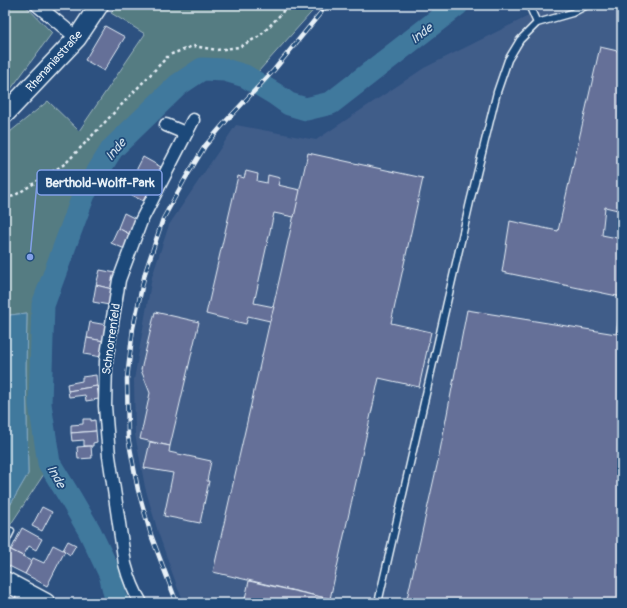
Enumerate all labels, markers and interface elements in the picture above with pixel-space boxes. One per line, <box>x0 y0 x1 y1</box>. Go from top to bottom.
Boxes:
water label: Inde <box>407 19 437 47</box>
street label: Rhenaniastraße <box>23 28 86 95</box>
water label: Inde <box>102 134 131 164</box>
callout: Berthold-Wolff-Park <box>37 170 162 195</box>
text: Berthold-Wolff-Park <box>45 175 155 191</box>
street label: Schnorrenfeld <box>99 302 124 376</box>
water label: Inde <box>43 462 70 492</box>

